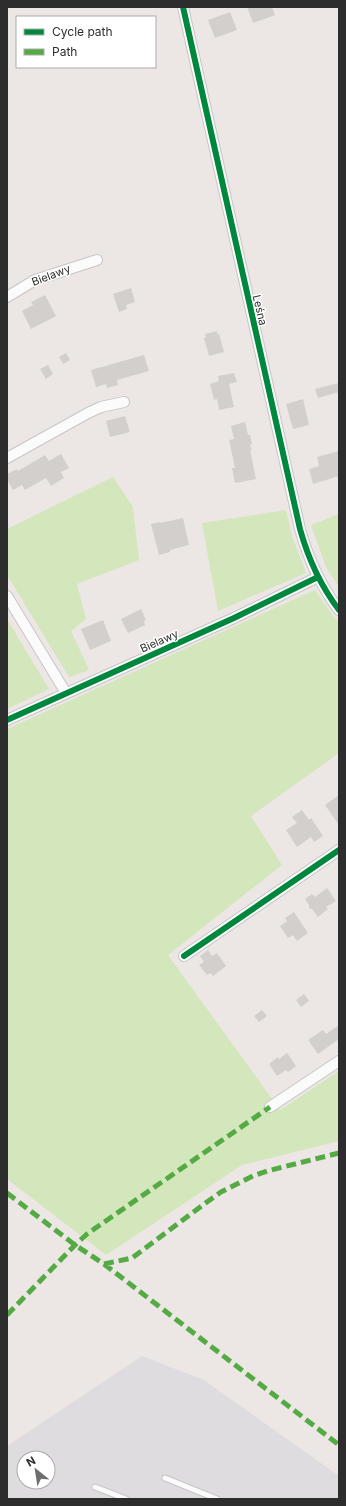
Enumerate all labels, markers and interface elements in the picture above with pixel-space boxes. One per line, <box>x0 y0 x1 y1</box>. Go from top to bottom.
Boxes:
legend <box>16 16 156 68</box>
text: Cycle path <box>52 24 113 39</box>
text: Path <box>52 44 77 59</box>
street label: Bielawy <box>30 261 72 289</box>
street label: Leśna <box>250 293 270 327</box>
street label: Bielawy <box>138 626 180 656</box>
north arrow <box>16 1450 56 1490</box>
text: N <box>24 1453 38 1469</box>

